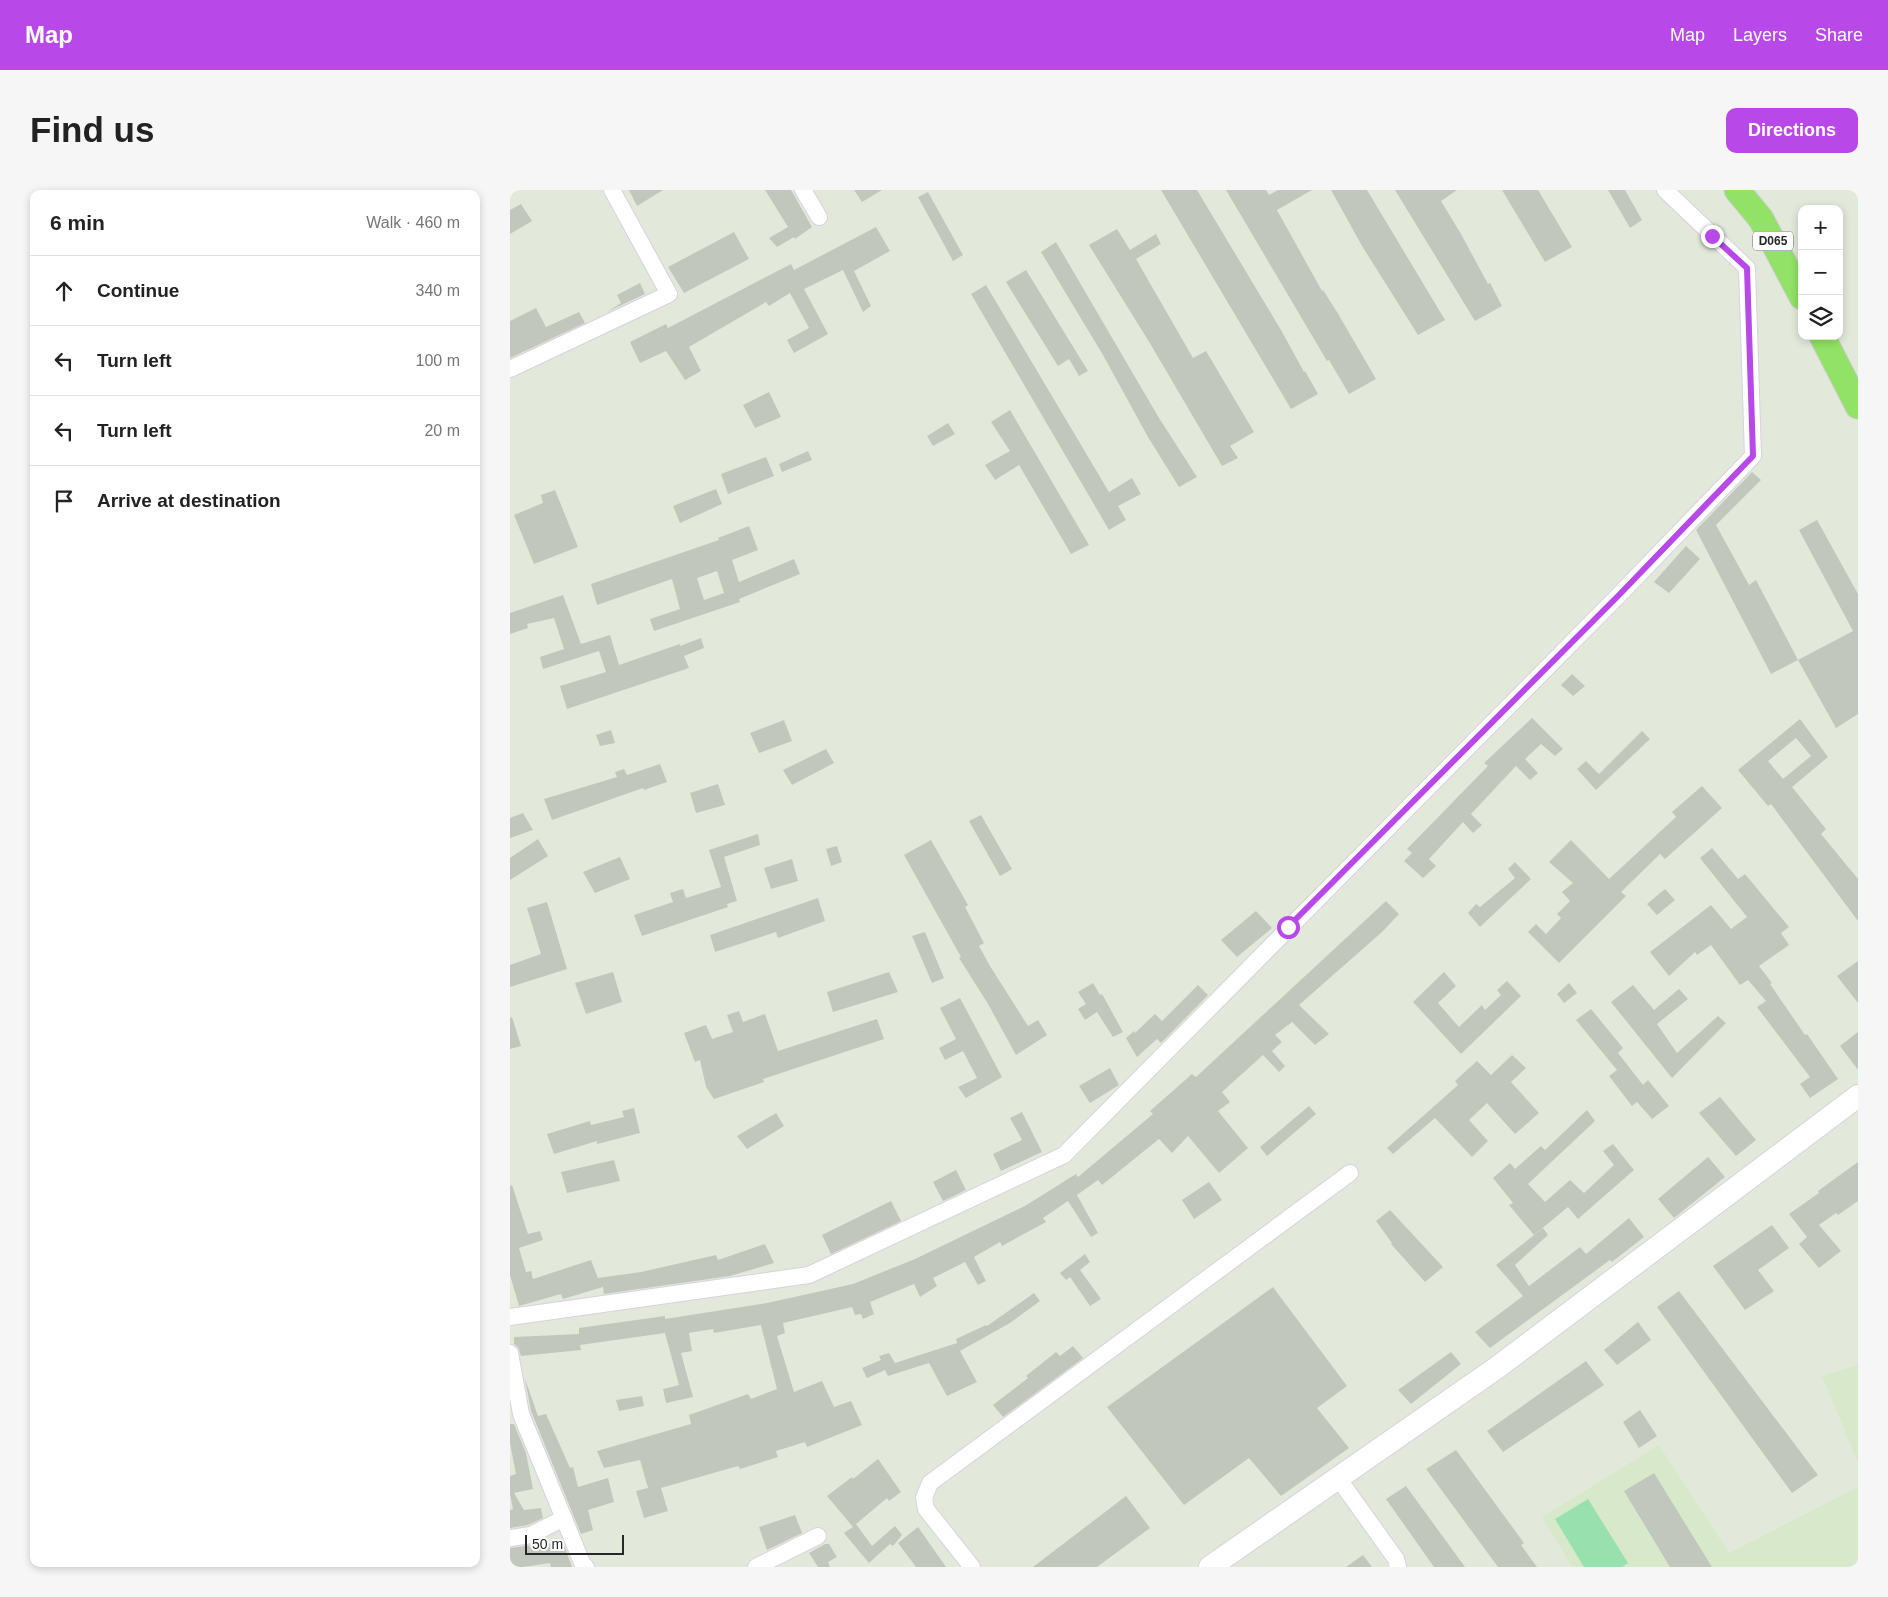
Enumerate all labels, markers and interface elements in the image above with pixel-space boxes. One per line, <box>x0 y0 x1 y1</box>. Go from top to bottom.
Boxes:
text: Map <box>25 21 73 48</box>
text: Map <box>1670 25 1705 45</box>
text: Layers <box>1733 25 1787 45</box>
text: Share <box>1815 25 1863 45</box>
button: Directions <box>1726 108 1858 153</box>
text: Find us <box>30 110 154 149</box>
map controls <box>1798 205 1843 340</box>
button: + <box>1798 205 1843 250</box>
text: 6 min <box>50 211 105 234</box>
text: Walk · 460 m <box>366 214 460 231</box>
route end <box>1701 225 1724 248</box>
road number: D065 <box>1753 231 1793 250</box>
button: − <box>1798 250 1843 295</box>
icon: ahead <box>50 277 78 305</box>
text: Continue <box>97 280 179 301</box>
text: 340 m <box>416 282 460 299</box>
button: layers <box>1798 295 1843 340</box>
icon: left <box>50 347 78 375</box>
text: Turn left <box>97 350 172 371</box>
text: 100 m <box>416 352 460 369</box>
icon: left <box>50 417 78 445</box>
text: Turn left <box>97 420 172 441</box>
text: 20 m <box>424 422 460 439</box>
icon: arrive <box>50 487 78 515</box>
text: Arrive at destination <box>97 490 281 511</box>
route start <box>1277 916 1300 939</box>
scale bar <box>525 1532 624 1555</box>
text: 50 m <box>532 1536 563 1552</box>

